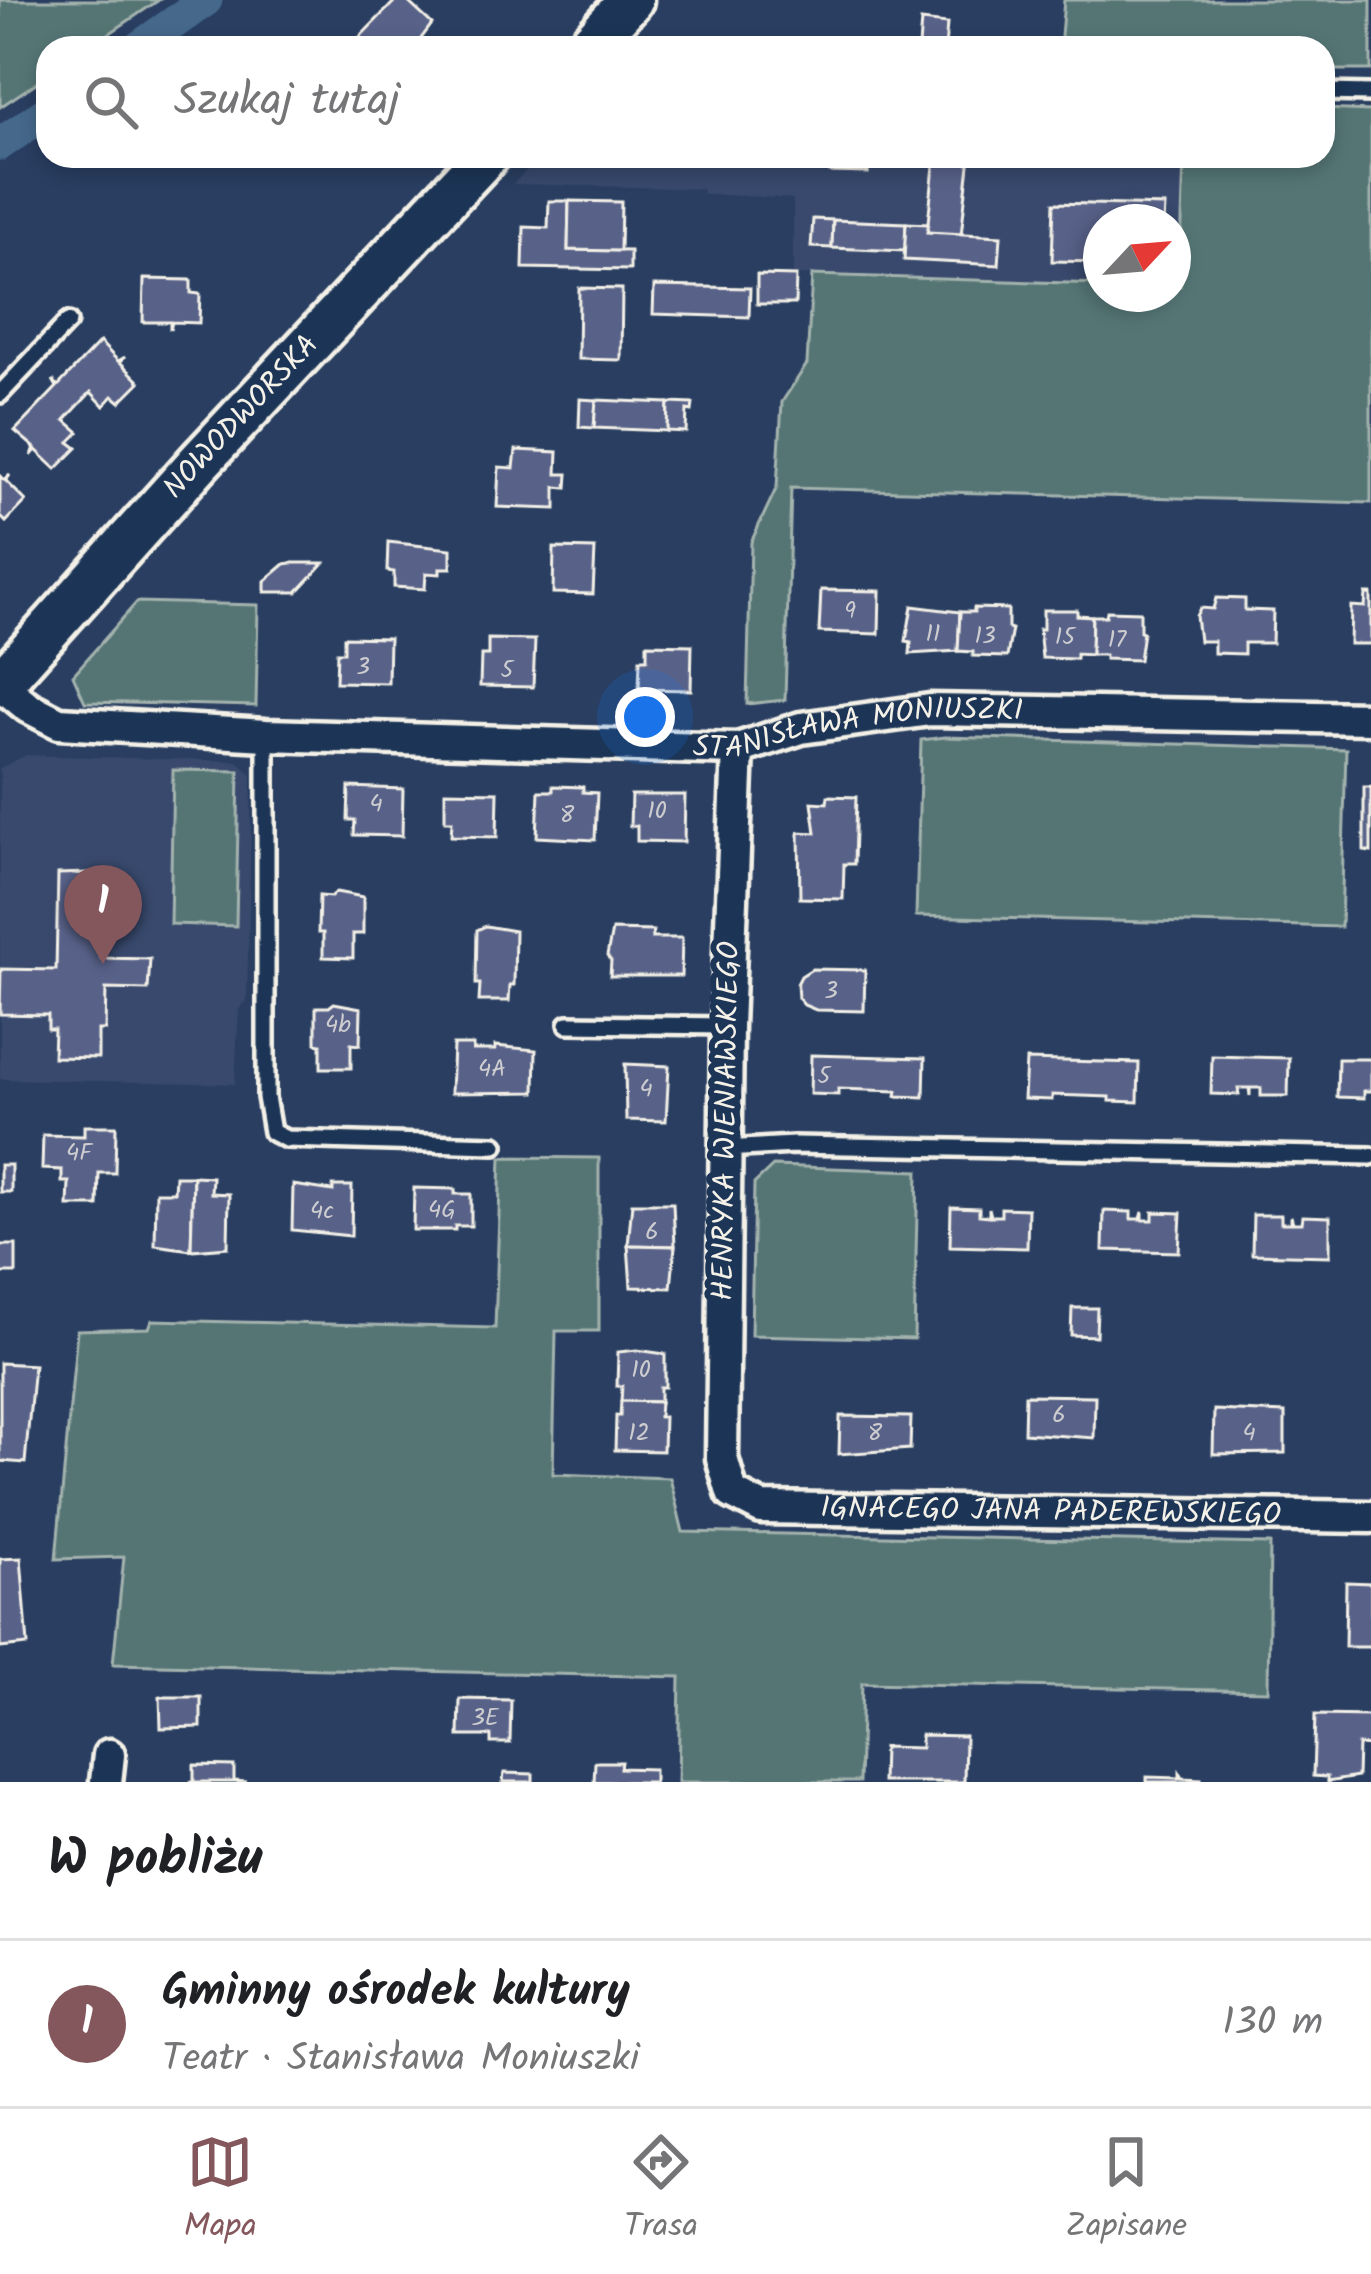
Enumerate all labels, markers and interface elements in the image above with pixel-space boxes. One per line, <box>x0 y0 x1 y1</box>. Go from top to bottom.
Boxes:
search box <box>36 36 1335 168</box>
text: Szukaj tutaj <box>174 66 400 138</box>
icon: search <box>78 69 144 135</box>
north arrow <box>1083 204 1191 312</box>
street label: NOWODWORSKA <box>152 323 331 511</box>
house number: 9 <box>844 592 856 631</box>
house number: 11 <box>925 615 941 654</box>
house number: 13 <box>974 617 996 656</box>
house number: 15 <box>1055 618 1077 657</box>
house number: 17 <box>1108 621 1127 660</box>
house number: 3 <box>356 648 370 687</box>
house number: 5 <box>501 651 516 690</box>
street label: STANISŁAWA MONIUSZKI <box>692 686 1023 773</box>
your location <box>615 687 675 747</box>
house number: 4 <box>369 785 383 824</box>
house number: 10 <box>647 792 667 831</box>
house number: 8 <box>560 796 575 835</box>
pin: 1 <box>64 865 142 964</box>
street label: HENRYKA WIENIAWSKIEGO <box>700 941 754 1301</box>
house number: 3 <box>824 972 838 1011</box>
house number: 4b <box>325 1006 351 1045</box>
house number: 4A <box>478 1050 506 1089</box>
house number: 5 <box>818 1057 833 1096</box>
house number: 4 <box>639 1070 653 1109</box>
house number: 4F <box>66 1134 94 1173</box>
house number: 4G <box>428 1191 456 1230</box>
house number: 4c <box>310 1192 334 1231</box>
house number: 6 <box>645 1213 659 1252</box>
house number: 10 <box>631 1351 651 1390</box>
house number: 6 <box>1052 1396 1066 1435</box>
house number: 12 <box>628 1414 650 1453</box>
house number: 8 <box>868 1414 883 1453</box>
house number: 4 <box>1242 1414 1256 1453</box>
street label: IGNACEGO JANA PADEREWSKIEGO <box>820 1485 1281 1540</box>
house number: 3E <box>471 1699 500 1738</box>
text: W pobliżu <box>48 1820 262 1901</box>
text: Gminny ośrodek kultury <box>162 1957 630 2029</box>
text: 1 <box>81 1993 93 2055</box>
text: 130 m <box>1222 1993 1323 2055</box>
text: Teatr · Stanisława Moniuszki <box>162 2029 639 2091</box>
tab: Mapa <box>184 2129 257 2254</box>
tab: Trasa <box>624 2129 698 2254</box>
tab: Zapisane <box>1066 2129 1187 2254</box>

